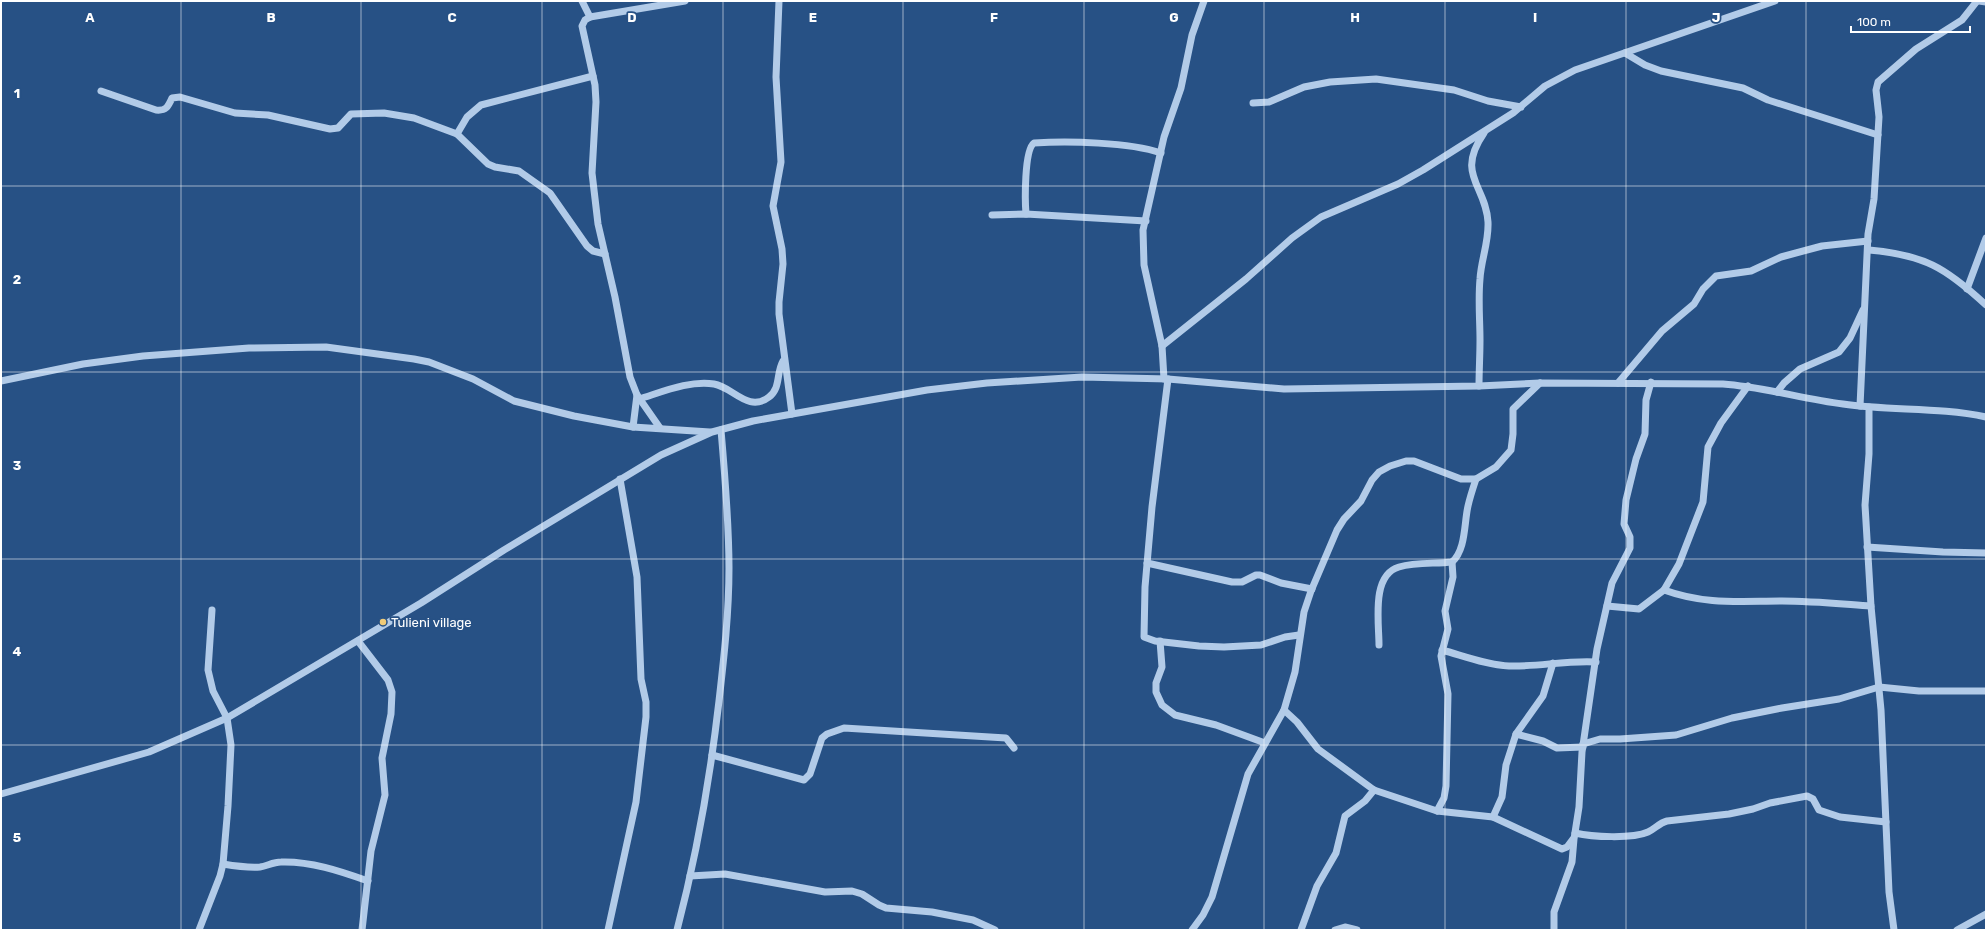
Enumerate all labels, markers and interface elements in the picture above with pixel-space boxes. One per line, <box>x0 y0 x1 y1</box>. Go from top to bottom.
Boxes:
scale bar <box>1851 8 1970 34</box>
text: A <box>85 10 95 25</box>
text: B <box>266 10 276 25</box>
text: C <box>447 10 457 25</box>
text: D <box>627 10 637 25</box>
text: E <box>809 10 817 25</box>
text: F <box>990 10 998 25</box>
text: G <box>1169 10 1179 25</box>
text: H <box>1350 10 1360 25</box>
text: I <box>1533 10 1537 25</box>
text: J <box>1712 10 1720 25</box>
text: 100 m <box>1857 15 1891 29</box>
text: 1 <box>14 86 20 101</box>
text: 2 <box>13 272 21 287</box>
text: 3 <box>13 458 22 473</box>
place label: Tulieni village <box>391 615 472 631</box>
marker: Tulieni village <box>378 617 388 627</box>
text: 4 <box>13 644 22 659</box>
text: 5 <box>13 830 21 845</box>

